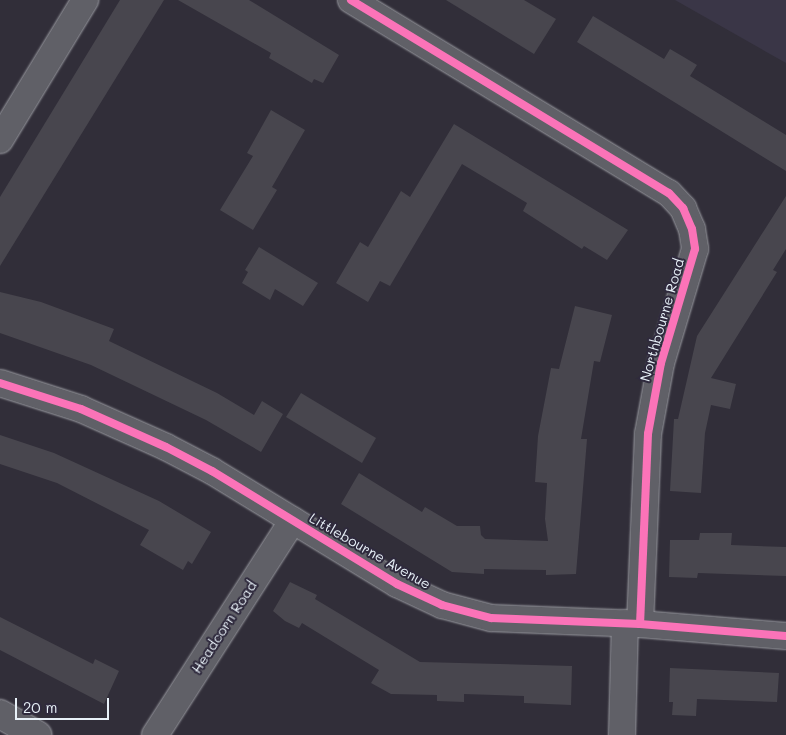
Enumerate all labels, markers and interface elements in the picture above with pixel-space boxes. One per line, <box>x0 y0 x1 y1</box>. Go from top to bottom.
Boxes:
street label: Northbourne Road <box>636 256 688 384</box>
street label: Littlebourne Avenue <box>306 509 434 593</box>
street label: Headcorn Road <box>188 578 260 676</box>
scale bar <box>18 688 111 720</box>
text: 20 m <box>23 697 57 717</box>

